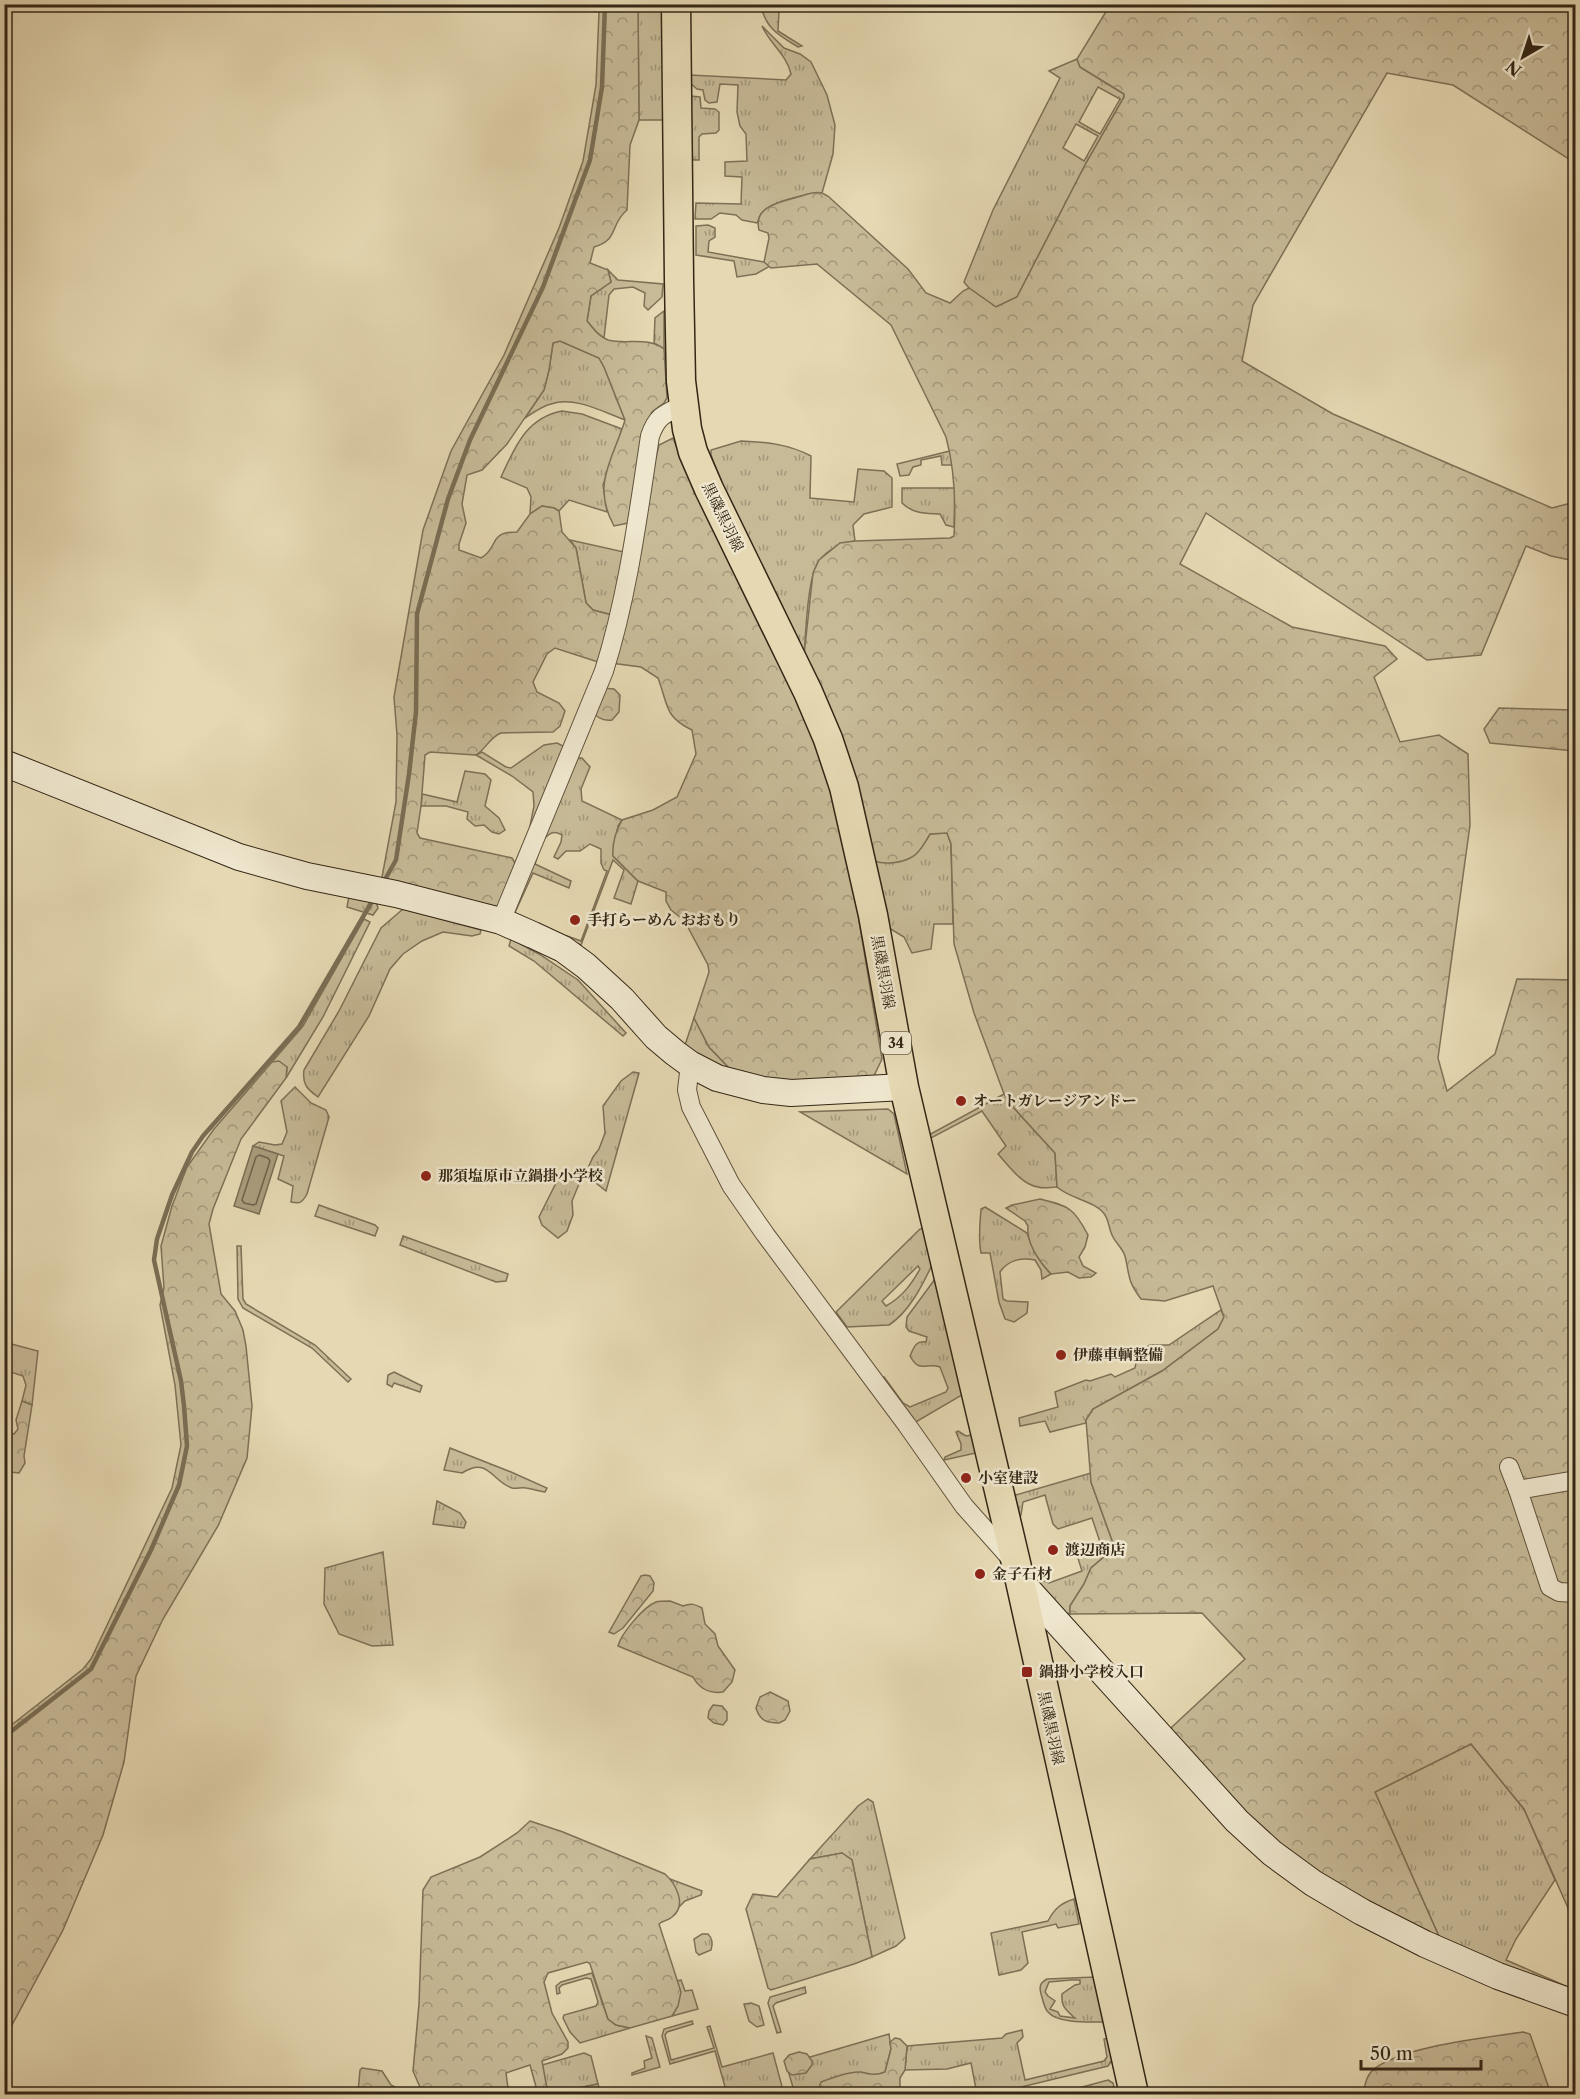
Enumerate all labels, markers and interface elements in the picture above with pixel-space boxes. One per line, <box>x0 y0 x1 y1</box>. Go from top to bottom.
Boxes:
north arrow <box>1493 27 1553 87</box>
text: N <box>1502 56 1525 81</box>
street label: 黒磯黒羽線 <box>698 479 748 555</box>
place label: 手打らーめん おおもり <box>587 910 741 929</box>
marker: 手打らーめん おおもり <box>568 913 582 927</box>
street label: 黒磯黒羽線 <box>868 933 899 1011</box>
road number: 34 <box>881 1032 911 1054</box>
place label: オートガレージアンドー <box>973 1091 1137 1110</box>
marker: オートガレージアンドー <box>954 1094 968 1108</box>
place label: 那須塩原市立鍋掛小学校 <box>438 1166 603 1185</box>
marker: 那須塩原市立鍋掛小学校 <box>419 1169 433 1183</box>
place label: 伊藤車輌整備 <box>1073 1345 1163 1364</box>
marker: 伊藤車輌整備 <box>1054 1348 1068 1362</box>
place label: 小室建設 <box>978 1468 1039 1487</box>
marker: 小室建設 <box>959 1471 973 1485</box>
place label: 渡辺商店 <box>1065 1540 1125 1559</box>
marker: 渡辺商店 <box>1046 1543 1060 1557</box>
place label: 金子石材 <box>992 1564 1052 1583</box>
marker: 金子石材 <box>973 1567 987 1581</box>
place label: 鍋掛小学校入口 <box>1039 1662 1144 1681</box>
marker: 鍋掛小学校入口 <box>1020 1665 1034 1679</box>
street label: 黒磯黒羽線 <box>1034 1689 1069 1767</box>
scale bar <box>1361 2033 1481 2071</box>
text: 50 m <box>1370 2043 1413 2065</box>

